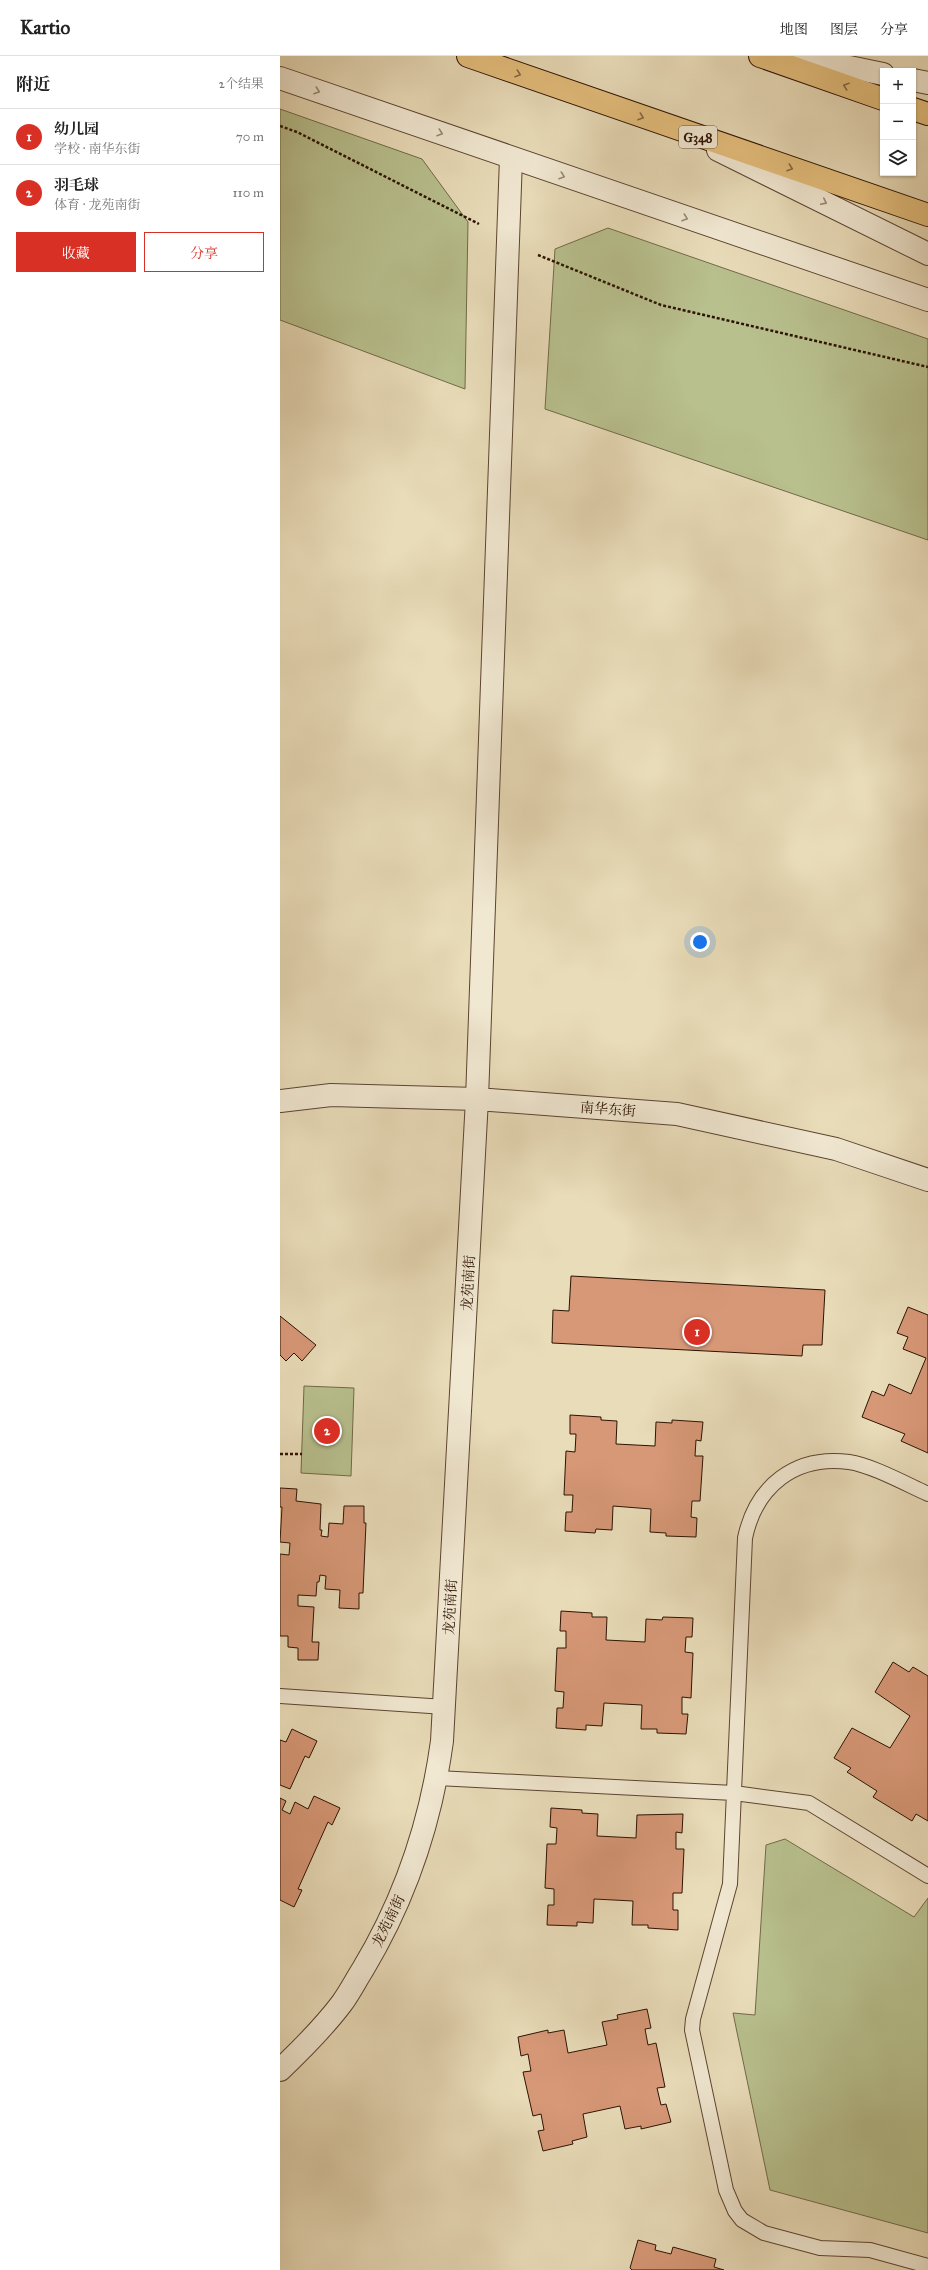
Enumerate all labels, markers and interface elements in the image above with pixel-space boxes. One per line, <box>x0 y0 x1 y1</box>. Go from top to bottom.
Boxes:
text: Kartio <box>20 16 70 39</box>
text: 地图 <box>780 21 808 38</box>
text: 图层 <box>830 21 858 38</box>
text: 分享 <box>880 21 908 38</box>
map controls <box>880 68 916 176</box>
button: + <box>880 68 916 104</box>
one-way arrow <box>515 69 522 77</box>
text: 附近 <box>16 74 50 95</box>
text: 2个结果 <box>219 76 264 92</box>
one-way arrow <box>843 82 850 91</box>
one-way arrow <box>313 86 320 94</box>
button: − <box>880 104 916 140</box>
one-way arrow <box>637 112 644 121</box>
text: 幼儿园 <box>54 120 99 138</box>
road number: G348 <box>679 126 717 148</box>
text: 1 <box>26 129 32 145</box>
text: 70 m <box>236 129 264 145</box>
one-way arrow <box>436 129 443 137</box>
button: layers <box>880 140 916 176</box>
text: 学校 · 南华东街 <box>54 141 140 157</box>
one-way arrow <box>787 164 794 172</box>
one-way arrow <box>559 171 566 180</box>
text: 羽毛球 <box>54 176 99 194</box>
text: 2 <box>26 185 32 201</box>
text: 110 m <box>232 185 264 201</box>
text: 体育 · 龙苑南街 <box>54 197 140 213</box>
one-way arrow <box>819 197 827 205</box>
one-way arrow <box>682 213 689 222</box>
button: 收藏 <box>16 232 136 272</box>
button: 分享 <box>144 232 264 272</box>
your location <box>690 932 710 952</box>
street label: 南华东街 <box>579 1099 636 1120</box>
street label: 龙苑南街 <box>459 1255 478 1311</box>
pin: 1 <box>684 1317 710 1347</box>
pin: 2 <box>314 1416 340 1446</box>
street label: 龙苑南街 <box>441 1579 460 1635</box>
street label: 龙苑南街 <box>369 1892 408 1950</box>

